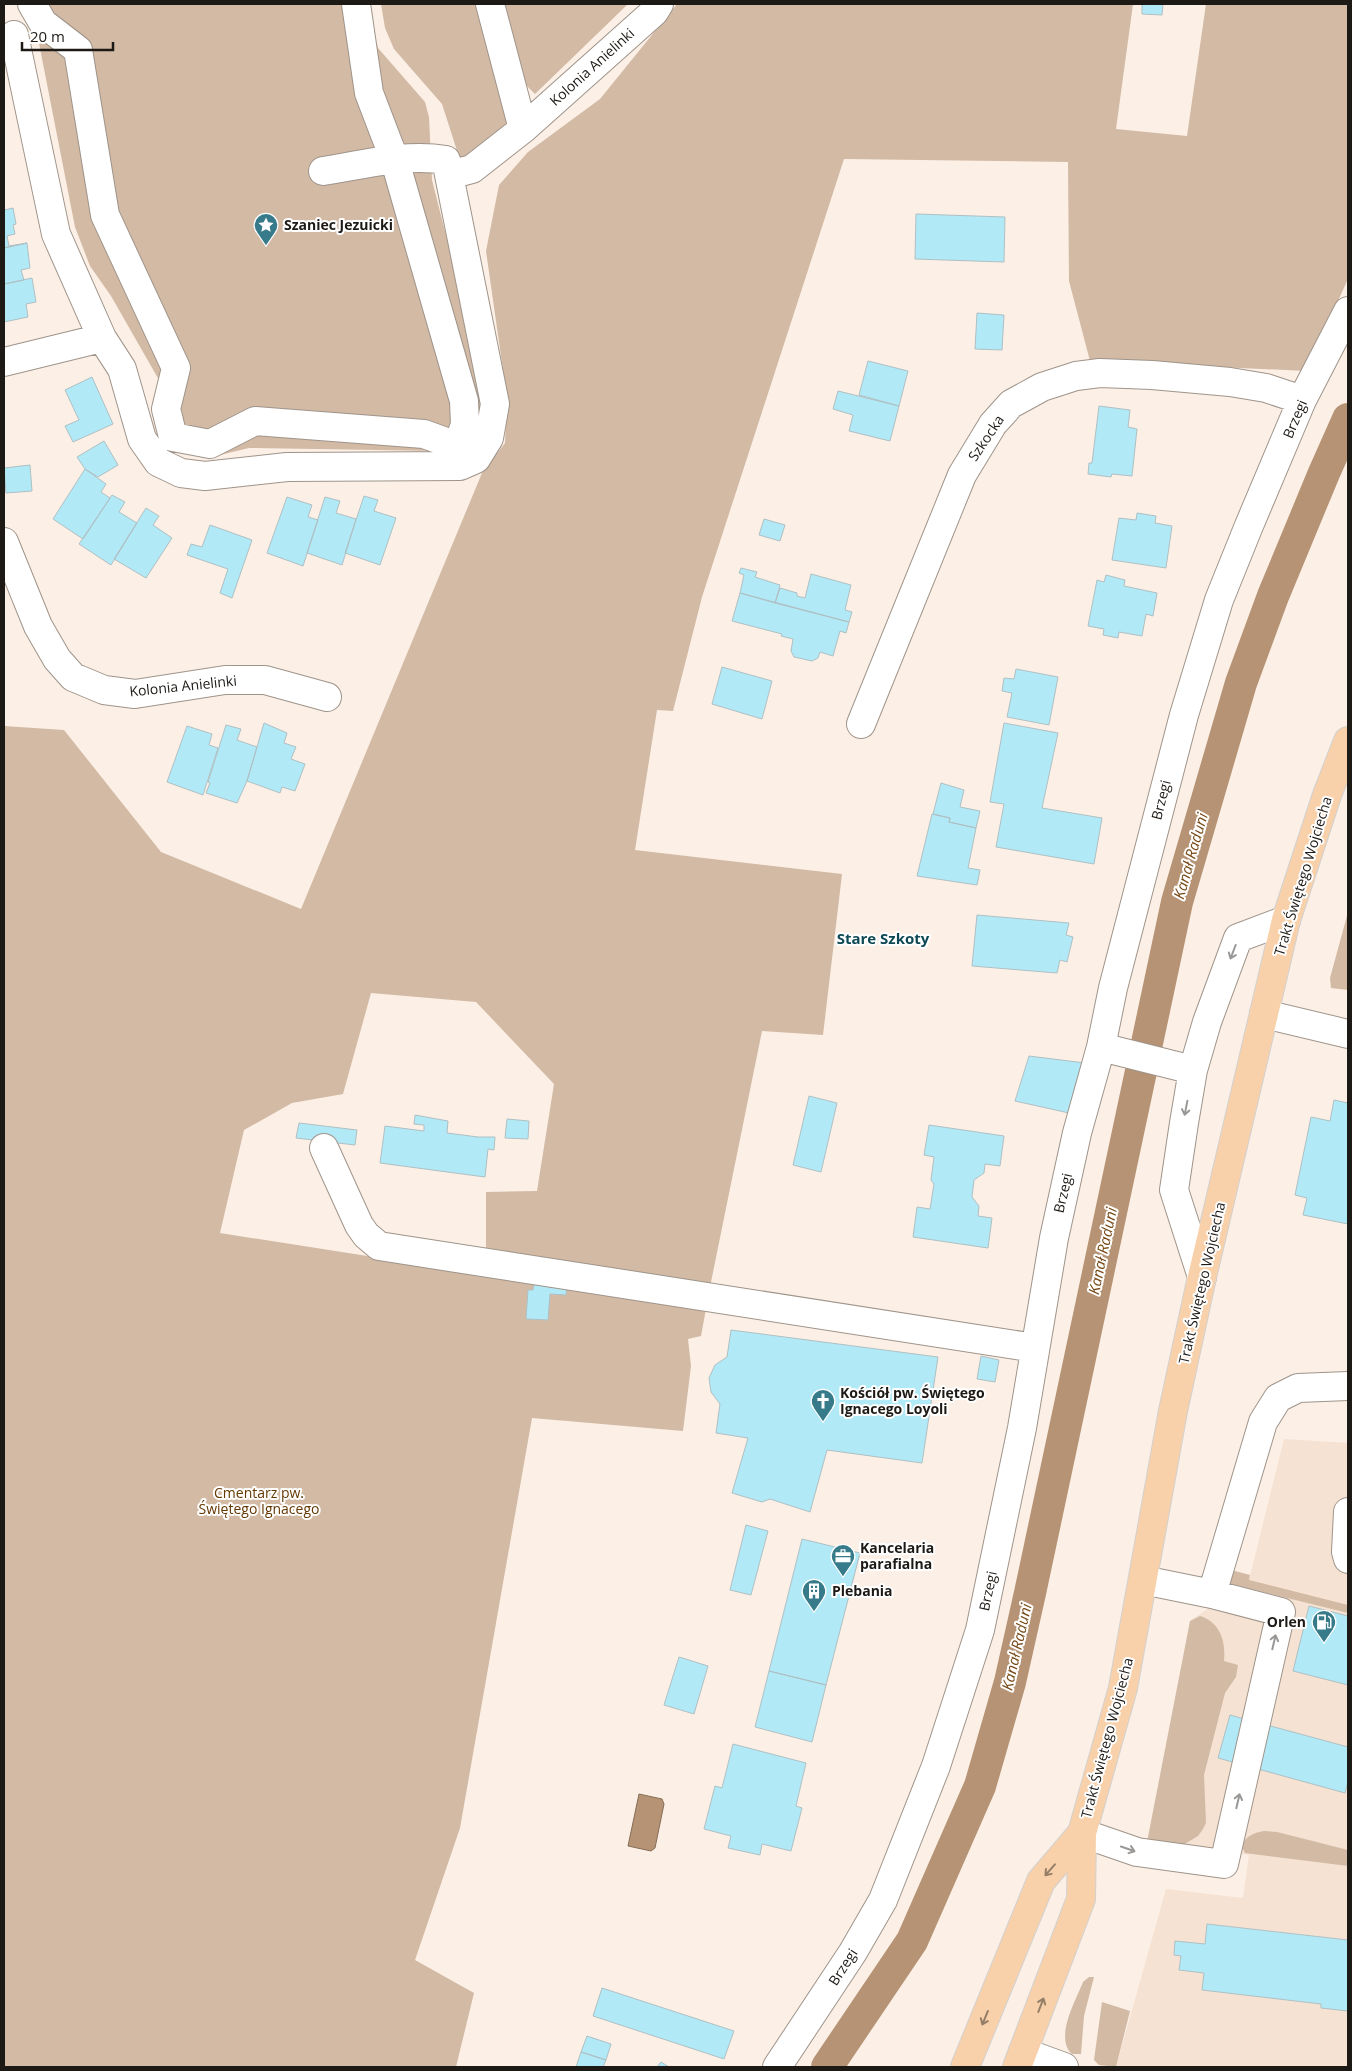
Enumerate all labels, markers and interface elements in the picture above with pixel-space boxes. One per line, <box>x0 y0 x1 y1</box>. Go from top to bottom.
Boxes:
scale bar <box>22 20 114 52</box>
street label: Kolonia Anielinki <box>545 23 638 110</box>
text: 20 m <box>30 26 65 46</box>
place icon: Szaniec Jezuicki <box>253 212 279 246</box>
place label: Szaniec Jezuicki <box>284 215 393 234</box>
street label: Brzegi <box>1278 397 1311 441</box>
street label: Szkocka <box>963 411 1008 465</box>
street label: Kolonia Anielinki <box>128 670 238 701</box>
street label: Brzegi <box>1146 778 1175 822</box>
street label: Trakt Świętego Wojciecha <box>1269 794 1336 958</box>
water label: Kanał Raduni <box>1168 810 1212 901</box>
district label: Stare Szkoty <box>837 928 930 948</box>
one-way arrow <box>1228 944 1237 960</box>
one-way arrow <box>1181 1099 1191 1115</box>
street label: Brzegi <box>1049 1171 1076 1215</box>
street label: Trakt Świętego Wojciecha <box>1174 1200 1229 1366</box>
water label: Kanał Raduni <box>1083 1205 1121 1296</box>
place label: Kościół pw. Świętego Ignacego Loyoli <box>840 1383 985 1418</box>
church icon: Kościół pw. Świętego Ignacego Loyoli <box>810 1388 836 1422</box>
park label: Cmentarz pw. Świętego Ignacego <box>199 1483 319 1518</box>
place label: Kancelaria parafialna <box>860 1538 934 1573</box>
office icon: Kancelaria parafialna <box>830 1543 856 1577</box>
street label: Brzegi <box>974 1569 1001 1613</box>
building icon: Plebania <box>801 1578 827 1612</box>
place label: Plebania <box>832 1581 893 1600</box>
water label: Kanał Raduni <box>996 1601 1036 1692</box>
fuel station icon: Orlen <box>1311 1609 1337 1643</box>
place label: Orlen <box>1267 1612 1306 1631</box>
one-way arrow <box>1270 1635 1279 1651</box>
street label: Trakt Świętego Wojciecha <box>1076 1655 1137 1820</box>
one-way arrow <box>1234 1793 1243 1809</box>
one-way arrow <box>1120 1845 1135 1854</box>
one-way arrow <box>1045 1863 1056 1876</box>
street label: Brzegi <box>824 1945 862 1989</box>
one-way arrow <box>1037 1998 1046 2013</box>
one-way arrow <box>980 2010 989 2025</box>

